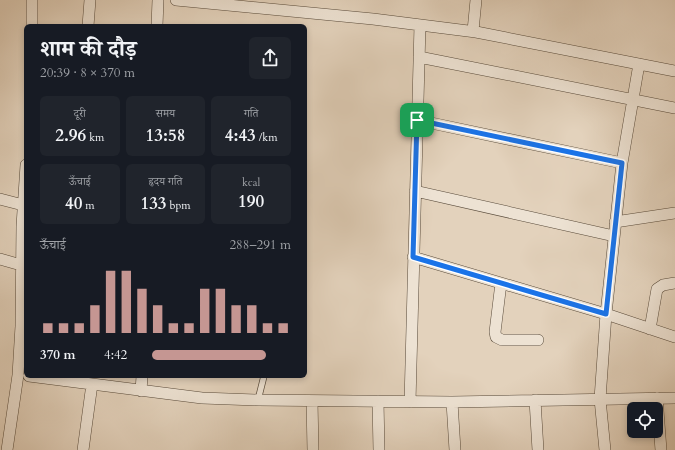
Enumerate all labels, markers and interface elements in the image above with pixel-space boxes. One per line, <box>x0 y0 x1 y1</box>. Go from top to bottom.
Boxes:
text: शाम की दौड़ <box>40 34 137 64</box>
button: share <box>249 37 291 79</box>
text: 20:39 · 8 × 370 m <box>40 64 135 82</box>
pin <box>400 103 434 137</box>
text: दूरी <box>74 106 86 121</box>
text: समय <box>156 106 175 121</box>
text: गति <box>244 106 258 121</box>
icon: arrive <box>406 109 428 131</box>
text: 2.96 <box>55 124 86 147</box>
text: 13:58 <box>146 124 185 147</box>
text: 4:43 <box>225 124 256 147</box>
text: km <box>86 130 104 145</box>
text: /km <box>256 130 278 145</box>
text: ऊँचाई <box>69 174 91 189</box>
text: हृदय गति <box>149 174 182 189</box>
text: kcal <box>242 175 260 190</box>
text: 190 <box>238 190 264 213</box>
text: 40 <box>65 192 82 215</box>
text: 133 <box>140 192 167 215</box>
text: m <box>82 198 95 213</box>
text: bpm <box>167 198 191 213</box>
text: ऊँचाई <box>40 236 66 254</box>
text: 288–291 m <box>229 236 291 254</box>
text: 370 m <box>40 346 75 364</box>
text: 4:42 <box>104 346 127 364</box>
map controls <box>627 402 663 438</box>
button: locate <box>627 402 663 438</box>

